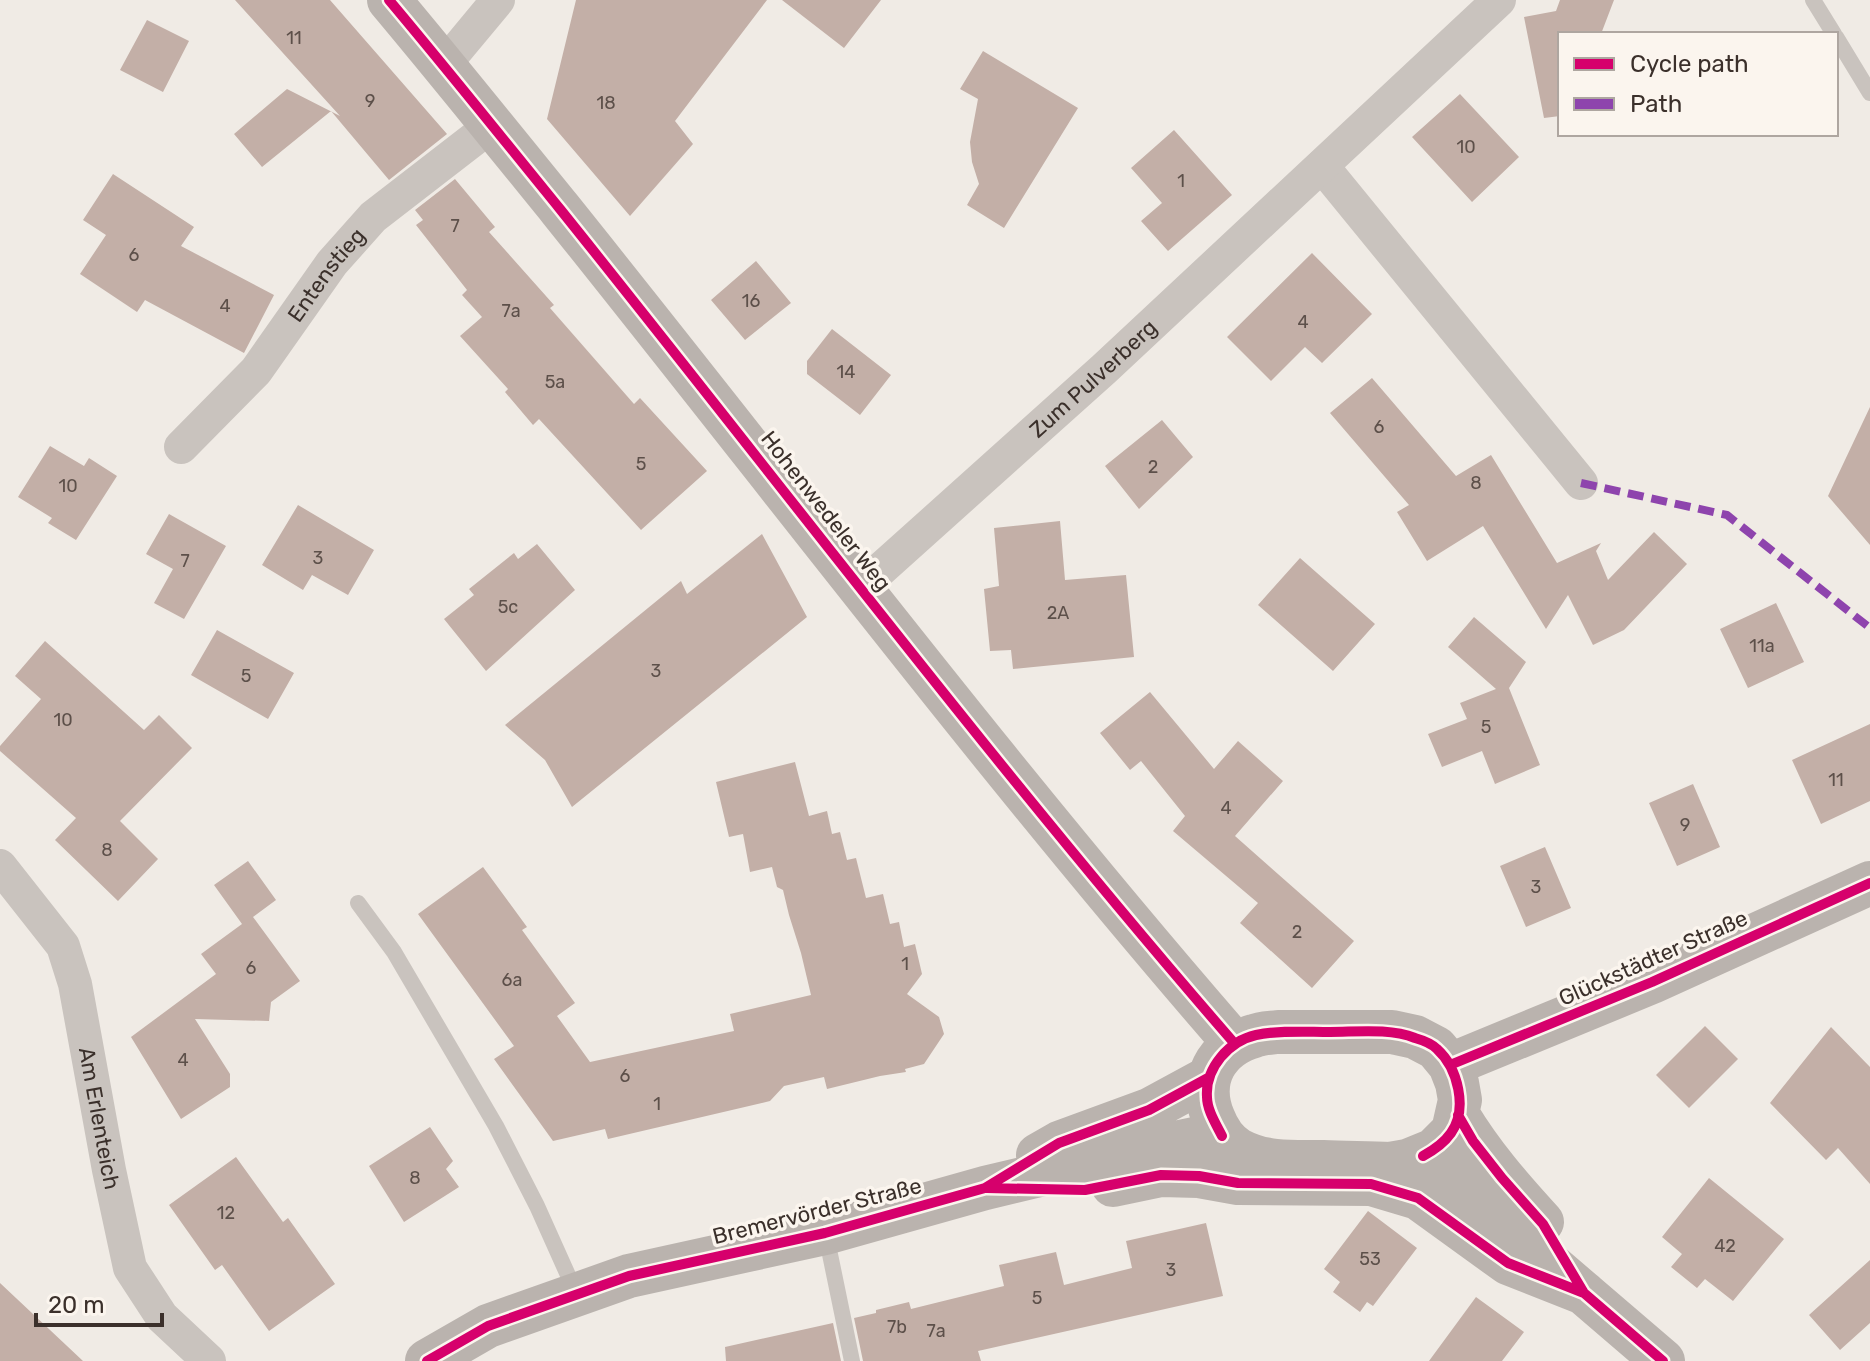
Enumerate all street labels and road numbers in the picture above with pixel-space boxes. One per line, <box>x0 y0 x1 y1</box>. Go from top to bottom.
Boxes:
street label: Entenstieg <box>282 222 371 327</box>
street label: Zum Pulverberg <box>1024 313 1162 443</box>
street label: Hohenwedeler Weg <box>755 426 897 596</box>
street label: Glückstädter Straße <box>1554 904 1752 1012</box>
street label: Am Erlenteich <box>73 1045 126 1192</box>
street label: Bremervörder Straße <box>710 1172 924 1250</box>

